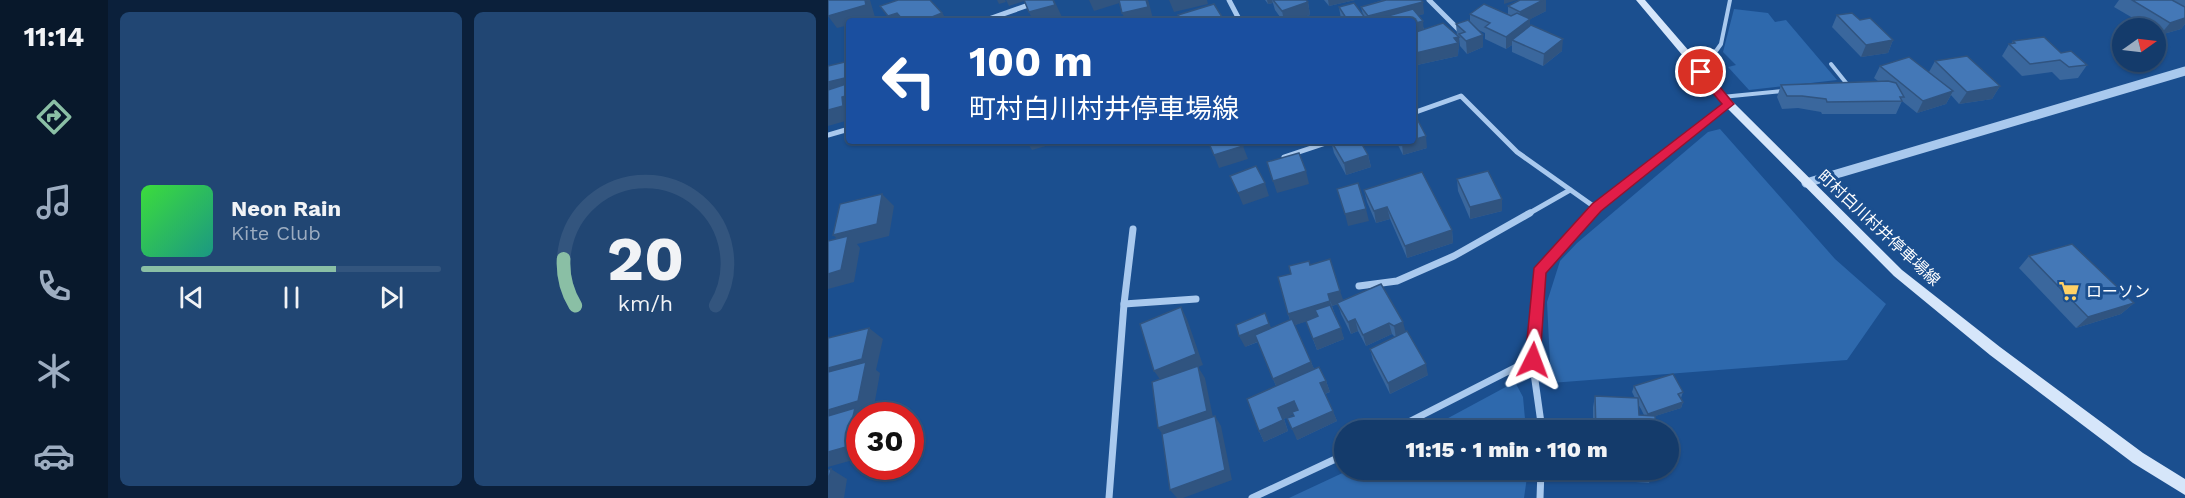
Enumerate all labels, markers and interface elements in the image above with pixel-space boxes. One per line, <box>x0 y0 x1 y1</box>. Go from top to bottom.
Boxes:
north arrow <box>2112 18 2166 72</box>
map controls <box>2112 18 2166 72</box>
text: 11:14 <box>24 21 84 53</box>
text: 100 m <box>969 37 1093 86</box>
icon: left <box>870 42 948 120</box>
pin <box>1675 46 1726 97</box>
icon: arrive <box>1684 55 1717 88</box>
text: 町村白川村井停車場線 <box>969 93 1239 125</box>
icon: directions <box>33 96 75 138</box>
street label: 町村白川村井停車場線 <box>1814 166 1944 290</box>
icon: music <box>33 181 75 223</box>
text: Neon Rain <box>231 196 341 221</box>
text: Kite Club <box>231 221 321 245</box>
text: 20 <box>606 222 684 295</box>
icon: phone <box>33 265 75 307</box>
supermarket icon: ローソン <box>2057 279 2081 303</box>
icon: previous <box>175 281 208 314</box>
icon: pause <box>275 281 308 314</box>
icon: next <box>375 281 408 314</box>
place label: ローソン <box>2086 282 2150 301</box>
text: km/h <box>617 291 673 316</box>
position arrow <box>1501 328 1565 392</box>
icon: climate <box>33 350 75 392</box>
speed limit sign: 30 <box>846 402 924 480</box>
icon: car <box>33 435 75 477</box>
text: 11:15 · 1 min · 110 m <box>1405 437 1608 462</box>

